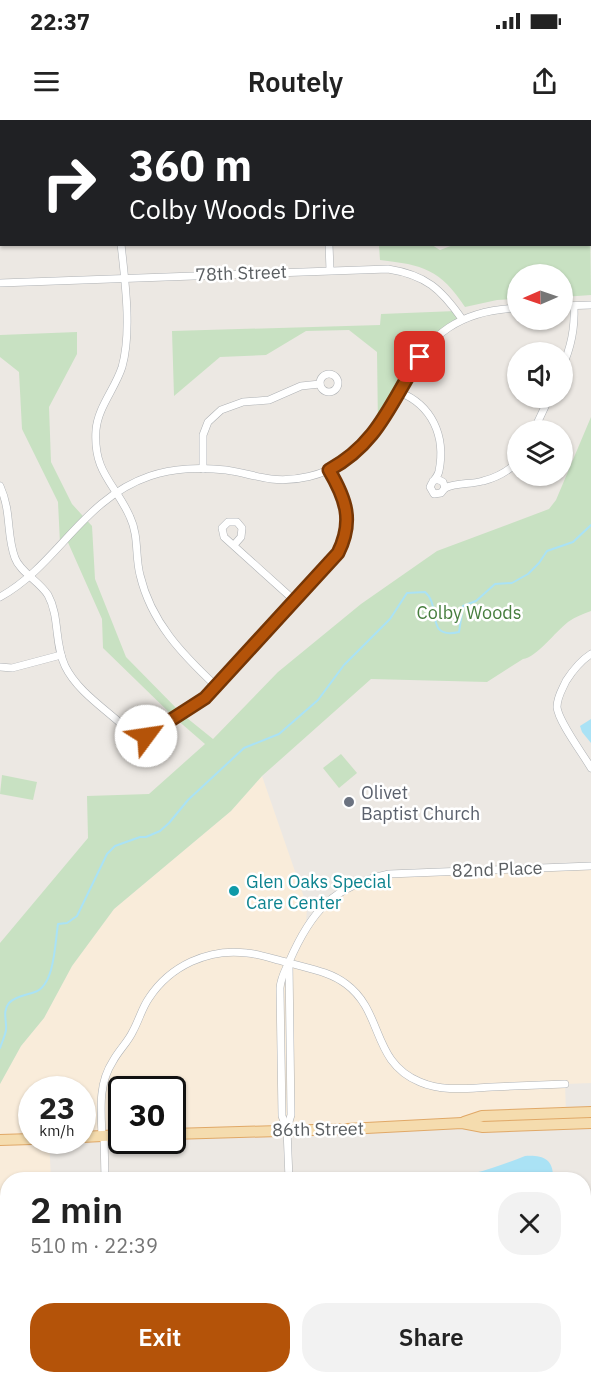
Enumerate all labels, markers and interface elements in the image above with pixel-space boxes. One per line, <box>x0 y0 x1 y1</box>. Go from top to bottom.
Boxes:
text: 22:37 <box>30 7 90 36</box>
text: Routely <box>248 64 343 99</box>
icon: menu <box>30 65 63 98</box>
icon: share <box>528 65 561 98</box>
text: 360 m <box>129 138 252 193</box>
icon: right <box>30 144 108 222</box>
text: Colby Woods Drive <box>129 191 355 226</box>
street label: 78th Street <box>195 260 287 286</box>
north arrow <box>507 264 573 330</box>
map controls <box>507 264 573 486</box>
pin <box>394 331 445 382</box>
icon: arrive <box>403 340 436 373</box>
button: sound <box>507 342 573 408</box>
button: layers <box>507 420 573 486</box>
park label: Colby Woods <box>417 601 521 624</box>
position arrow <box>114 704 178 768</box>
place label: Olivet Baptist Church <box>361 781 480 825</box>
marker: Olivet Baptist Church <box>342 795 356 809</box>
street label: 82nd Place <box>451 856 543 882</box>
place label: Glen Oaks Special Care Center <box>246 870 391 914</box>
marker: Glen Oaks Special Care Center <box>227 884 241 898</box>
speed limit sign: 30 <box>108 1076 186 1154</box>
text: 23 <box>39 1088 75 1127</box>
street label: 86th Street <box>272 1117 364 1141</box>
text: km/h <box>39 1121 75 1140</box>
text: 2 min <box>30 1186 123 1233</box>
button: close <box>498 1192 561 1255</box>
text: 510 m · 22:39 <box>30 1232 158 1259</box>
button: Exit <box>30 1303 290 1372</box>
button: Share <box>302 1303 561 1372</box>

